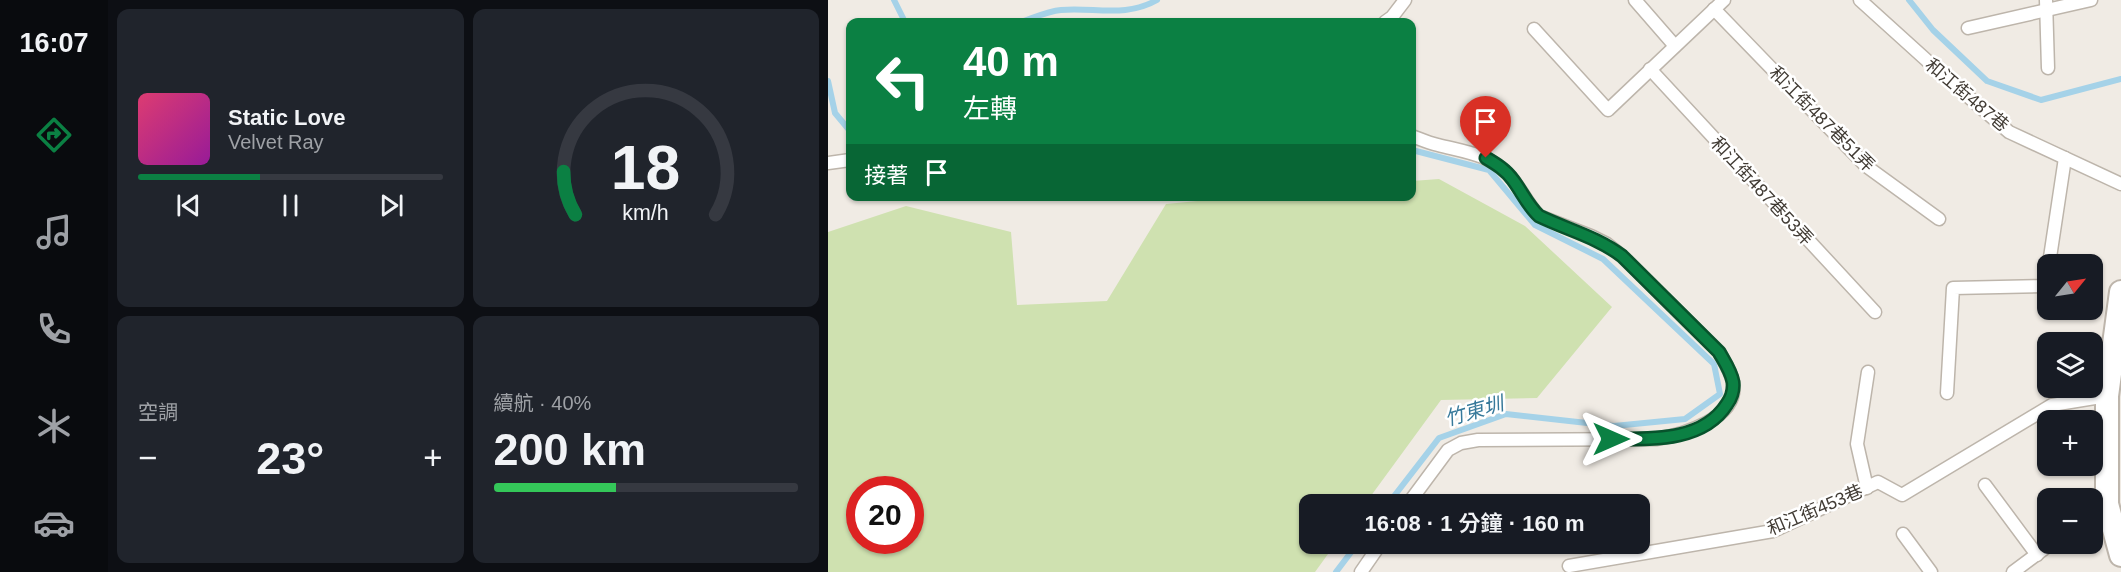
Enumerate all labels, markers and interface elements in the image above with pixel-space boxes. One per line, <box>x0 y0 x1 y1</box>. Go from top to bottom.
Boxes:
text: 16:07 <box>19 28 89 58</box>
text: 40 m <box>963 38 1059 85</box>
icon: left <box>864 42 942 120</box>
street label: 和江街487巷 <box>1921 55 2013 135</box>
street label: 和江街487巷51弄 <box>1765 62 1879 176</box>
text: 左轉 <box>963 94 1017 124</box>
pin <box>1460 96 1511 158</box>
text: Static Love <box>228 105 345 130</box>
icon: arrive <box>1469 105 1502 138</box>
icon: directions <box>33 114 75 156</box>
text: Velvet Ray <box>228 131 324 153</box>
text: 18 <box>611 133 680 202</box>
street label: 和江街487巷53弄 <box>1707 133 1817 249</box>
icon: arrive <box>920 156 953 189</box>
text: 接著 <box>864 163 908 188</box>
icon: previous <box>172 189 205 222</box>
icon: pause <box>274 189 307 222</box>
icon: next <box>375 189 408 222</box>
text: km/h <box>623 201 669 225</box>
icon: music <box>33 211 75 253</box>
north arrow <box>2037 254 2103 320</box>
map controls <box>2037 254 2103 554</box>
icon: phone <box>33 308 75 350</box>
button: layers <box>2037 332 2103 398</box>
water label: 竹東圳 <box>1442 391 1509 430</box>
text: 續航 · 40% <box>494 392 591 414</box>
text: 空調 <box>138 401 178 423</box>
icon: climate <box>33 405 75 447</box>
position arrow <box>1579 407 1643 471</box>
button: + <box>2037 410 2103 476</box>
text: 200 km <box>494 424 646 475</box>
text: 23° <box>256 433 324 484</box>
text: − <box>138 439 157 476</box>
text: + <box>423 439 443 476</box>
speed limit sign: 20 <box>846 476 924 554</box>
street label: 和江街453巷 <box>1764 481 1866 539</box>
button: − <box>2037 488 2103 554</box>
icon: car <box>33 502 75 544</box>
text: 16:08 · 1 分鐘 · 160 m <box>1364 511 1585 536</box>

